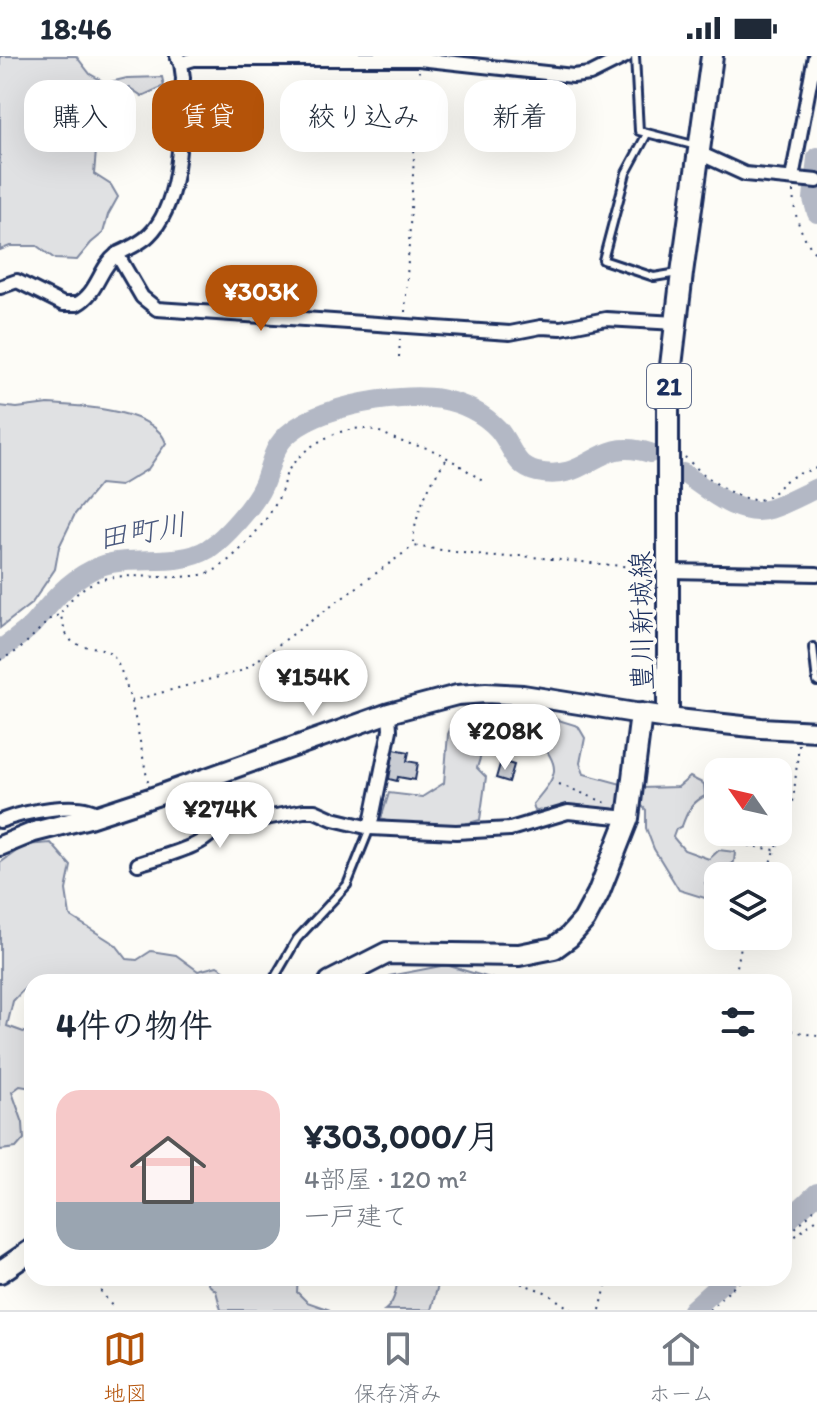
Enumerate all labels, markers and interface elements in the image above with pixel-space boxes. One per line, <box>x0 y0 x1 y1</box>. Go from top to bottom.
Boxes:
text: 18:46 <box>40 10 112 47</box>
chip: 購入 <box>24 80 136 152</box>
chip: 賃貸 <box>152 80 264 152</box>
chip: 絞り込み <box>280 80 448 152</box>
chip: 新着 <box>464 80 576 152</box>
pin: ¥303K <box>205 265 317 333</box>
text: ¥303K <box>223 275 299 307</box>
road number: 21 <box>647 364 691 408</box>
water label: 田町川 <box>94 505 190 557</box>
street label: 豊川新城線 <box>623 551 659 691</box>
pin: ¥154K <box>257 650 369 718</box>
text: ¥154K <box>277 660 349 692</box>
pin: ¥208K <box>449 704 561 772</box>
text: ¥208K <box>467 714 543 746</box>
north arrow <box>704 758 792 846</box>
map controls <box>704 758 792 950</box>
pin: ¥274K <box>164 782 276 850</box>
text: ¥274K <box>183 792 257 824</box>
button: layers <box>704 862 792 950</box>
icon: filters <box>716 1000 760 1044</box>
text: 4件の物件 <box>56 1005 212 1046</box>
text: ¥303,000/月 <box>304 1116 500 1157</box>
icon: home <box>120 1122 216 1218</box>
text: 4部屋 · 120 m² <box>304 1163 467 1195</box>
text: 一戸建て <box>304 1200 408 1232</box>
tab: 地図 <box>103 1327 147 1407</box>
tab: 保存済み <box>354 1327 442 1407</box>
tab: ホーム <box>649 1327 714 1407</box>

